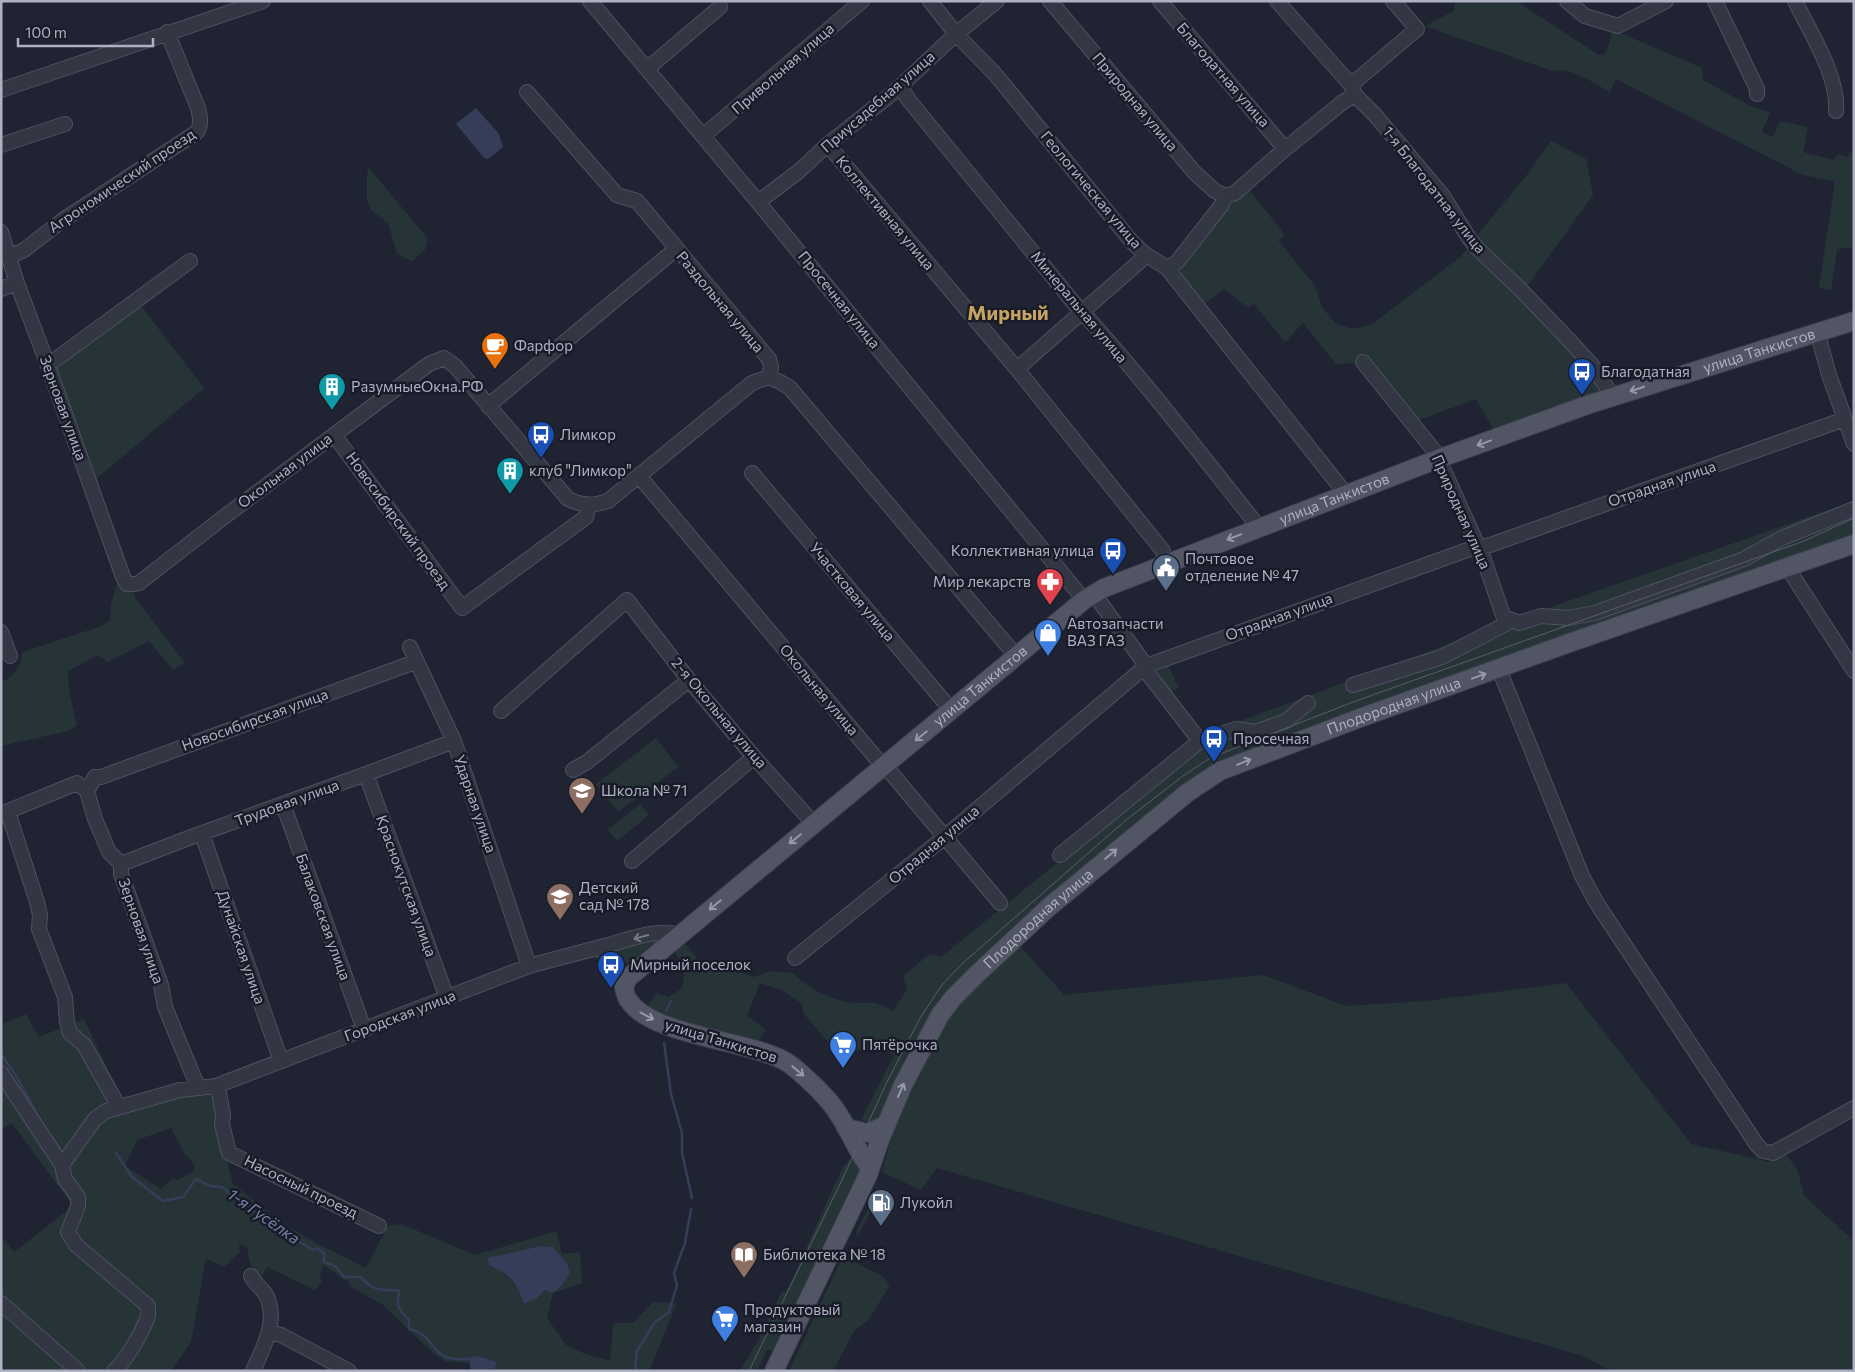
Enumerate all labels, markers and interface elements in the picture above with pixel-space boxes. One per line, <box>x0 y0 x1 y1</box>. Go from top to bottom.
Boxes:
scale bar <box>18 15 152 47</box>
street label: Благодатная улица <box>1173 18 1274 130</box>
street label: Привольная улица <box>727 19 837 118</box>
text: 100 m <box>25 23 67 41</box>
street label: Приусадебная улица <box>817 47 938 156</box>
street label: Природная улица <box>1089 48 1182 154</box>
street label: 1-я Благодатная улица <box>1380 122 1490 257</box>
street label: Агрономический проезд <box>45 124 198 236</box>
street label: Геологическая улица <box>1037 127 1146 252</box>
street label: Коллективная улица <box>833 152 939 273</box>
street label: Раздольная улица <box>673 247 768 356</box>
street label: Просечная улица <box>795 247 885 352</box>
street label: Минеральная улица <box>1028 247 1132 366</box>
district label: Мирный <box>967 300 1049 324</box>
street label: улица Танкистов <box>1700 324 1817 376</box>
cafe icon: Фарфор <box>480 331 510 370</box>
place label: Фарфор <box>514 336 573 354</box>
street label: Зерновая улица <box>37 353 91 463</box>
bus stop icon: Благодатная <box>1567 357 1597 396</box>
place label: Благодатная <box>1601 362 1690 380</box>
building icon: РазумныеОкна.РФ <box>317 372 347 411</box>
place label: РазумныеОкна.РФ <box>351 377 484 395</box>
one-way arrow <box>1630 385 1646 395</box>
bus stop icon: Лимкор <box>526 420 556 459</box>
place label: Лимкор <box>560 425 616 443</box>
street label: Окольная улица <box>234 429 335 511</box>
one-way arrow <box>1477 439 1492 448</box>
street label: Новосибирский проезд <box>343 448 455 593</box>
street label: Природная улица <box>1429 452 1495 571</box>
building icon: клуб "Лимкор" <box>495 456 525 495</box>
street label: Отрадная улица <box>1605 456 1718 510</box>
place label: клуб "Лимкор" <box>529 461 632 479</box>
street label: улица Танкистов <box>1276 469 1392 528</box>
one-way arrow <box>1227 533 1242 542</box>
bus stop icon: Коллективная улица <box>1098 536 1128 575</box>
street label: Участковая улица <box>806 538 899 644</box>
place label: Коллективная улица <box>951 541 1094 559</box>
place label: Почтовое отделение № 47 <box>1185 549 1299 584</box>
public building icon: Почтовое отделение № 47 <box>1151 553 1181 592</box>
pharmacy icon: Мир лекарств <box>1035 567 1065 606</box>
place label: Мир лекарств <box>933 572 1031 590</box>
street label: Отрадная улица <box>1223 588 1335 644</box>
place label: Автозапчасти ВАЗ ГАЗ <box>1067 614 1164 649</box>
shop icon: Автозапчасти ВАЗ ГАЗ <box>1033 618 1063 657</box>
street label: Окольная улица <box>776 640 863 739</box>
street label: улица Танкистов <box>929 641 1030 729</box>
street label: 2-я Окольная улица <box>668 653 771 771</box>
one-way arrow <box>1471 671 1486 680</box>
street label: Плодородная улица <box>1324 673 1463 738</box>
street label: Новосибирская улица <box>179 684 330 754</box>
bus stop icon: Просечная <box>1199 724 1229 763</box>
place label: Просечная <box>1233 729 1309 747</box>
one-way arrow <box>915 731 928 742</box>
street label: Ударная улица <box>451 752 501 855</box>
one-way arrow <box>1236 757 1251 766</box>
street label: Трудовая улица <box>232 775 341 829</box>
school or university icon: Школа № 71 <box>567 776 597 815</box>
place label: Школа № 71 <box>601 781 687 799</box>
street label: Отрадная улица <box>884 801 982 887</box>
street label: Краснокутская улица <box>373 812 441 959</box>
one-way arrow <box>789 833 802 844</box>
one-way arrow <box>1105 848 1118 860</box>
street label: Балаковская улица <box>293 851 355 982</box>
street label: Плодородная улица <box>979 864 1096 972</box>
street label: Зерновая улица <box>115 876 168 986</box>
place label: Детский сад № 178 <box>579 878 650 913</box>
school or university icon: Детский сад № 178 <box>545 882 575 921</box>
street label: Дунайская улица <box>214 887 270 1006</box>
one-way arrow <box>709 900 722 911</box>
one-way arrow <box>633 932 649 942</box>
bus stop icon: Мирный поселок <box>596 950 626 989</box>
place label: Мирный поселок <box>630 955 751 973</box>
street label: Городская улица <box>341 986 458 1045</box>
one-way arrow <box>639 1012 654 1021</box>
street label: улица Танкистов <box>663 1014 780 1066</box>
supermarket icon: Пятёрочка <box>828 1030 858 1069</box>
place label: Пятёрочка <box>862 1035 937 1053</box>
one-way arrow <box>792 1066 805 1077</box>
one-way arrow <box>896 1083 906 1098</box>
street label: Насосный проезд <box>242 1151 361 1221</box>
water label: 1-я Гусёлка <box>225 1184 304 1247</box>
fuel station icon: Лукойл <box>866 1188 896 1227</box>
place label: Лукойл <box>900 1193 953 1211</box>
library icon: Библиотека № 18 <box>729 1240 759 1279</box>
place label: Библиотека № 18 <box>763 1245 886 1263</box>
place label: Продуктовый магазин <box>744 1300 841 1335</box>
supermarket icon: Продуктовый магазин <box>710 1304 740 1343</box>

